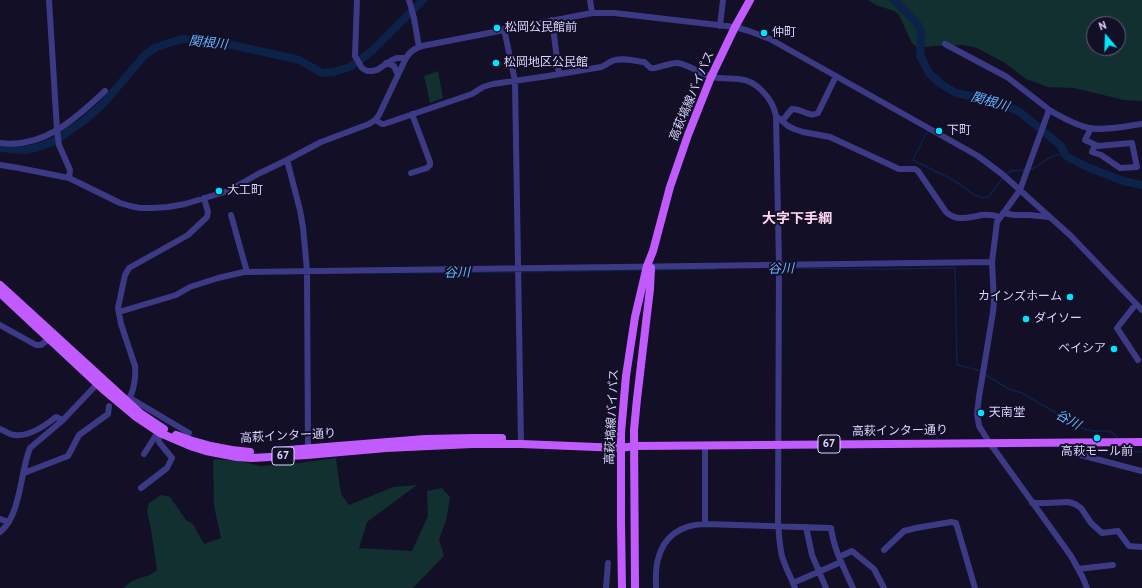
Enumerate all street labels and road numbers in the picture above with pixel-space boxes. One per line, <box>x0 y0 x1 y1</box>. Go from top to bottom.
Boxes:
street label: 高萩塙線バイパス <box>667 49 717 143</box>
street label: 高萩塙線バイパス <box>602 369 622 465</box>
street label: 高萩インター通り <box>852 423 948 439</box>
street label: 高萩インター通り <box>240 426 336 446</box>
road number: 67 <box>818 435 840 453</box>
road number: 67 <box>272 447 294 465</box>

